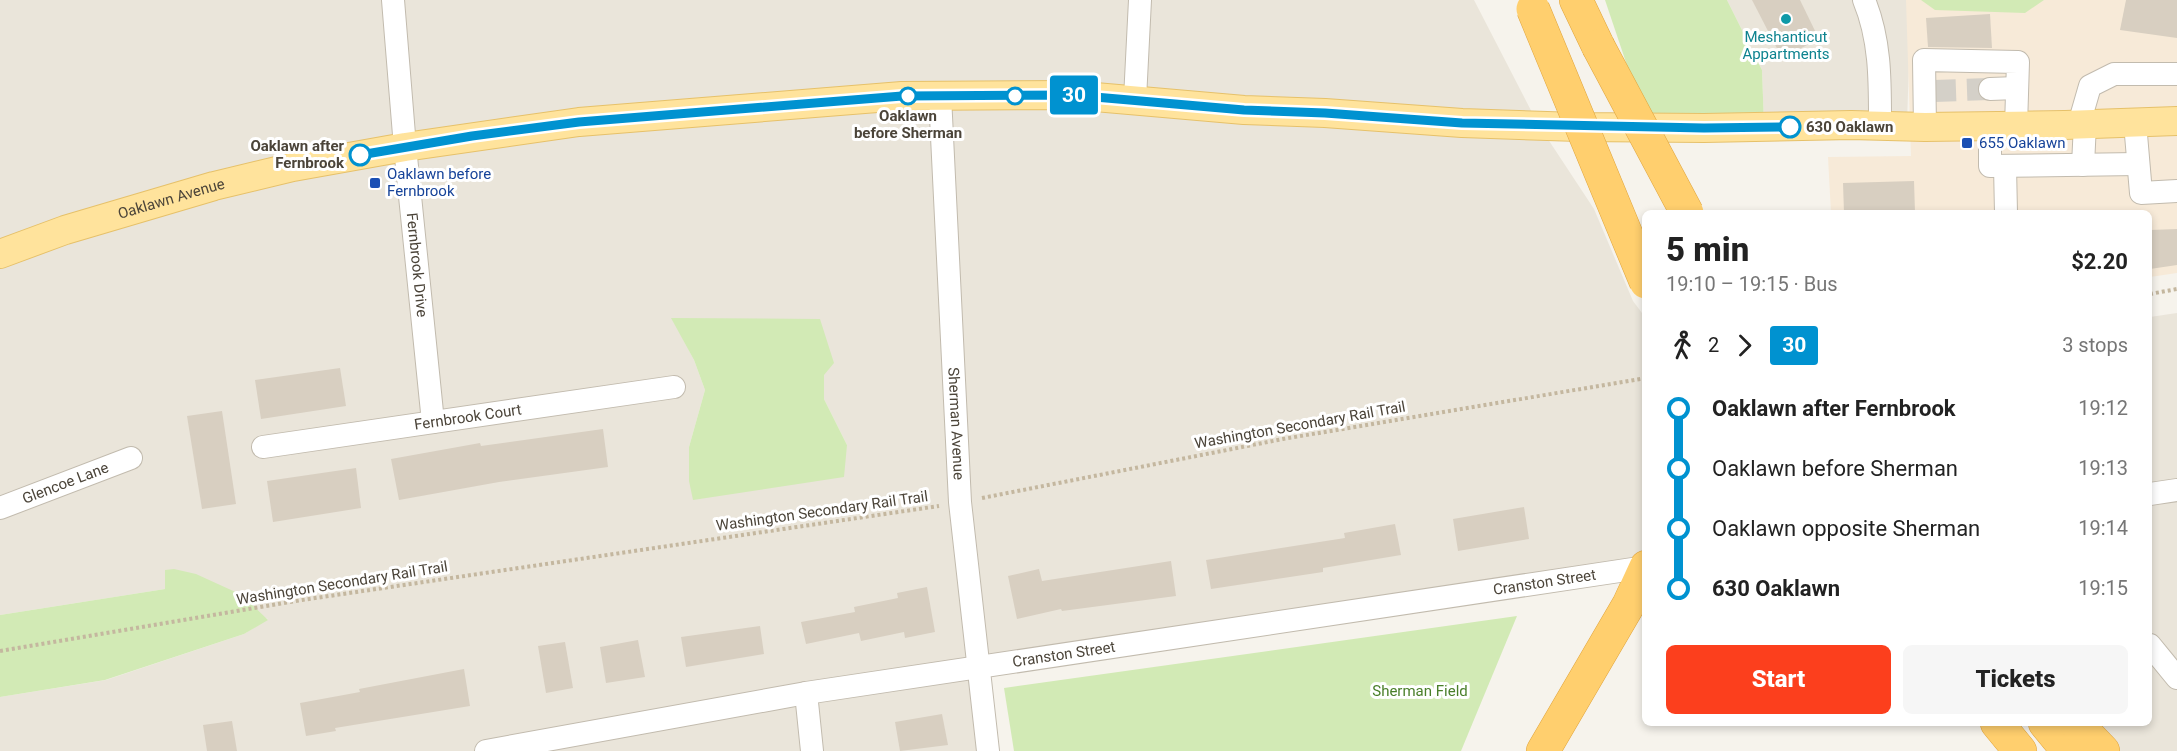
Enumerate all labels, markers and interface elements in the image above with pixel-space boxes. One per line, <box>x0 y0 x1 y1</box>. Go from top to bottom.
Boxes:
marker: Meshanticut Appartments <box>1779 12 1793 26</box>
place label: Meshanticut Appartments <box>1742 28 1830 63</box>
line badge: 30 <box>1047 76 1101 115</box>
text: 30 <box>1062 83 1086 107</box>
marker: Oaklawn before Sherman <box>899 87 917 105</box>
unlabelled marker <box>1006 87 1024 105</box>
place label: Oaklawn before Sherman <box>854 107 962 142</box>
marker: 630 Oaklawn <box>1779 116 1801 138</box>
place label: 630 Oaklawn <box>1806 118 1893 136</box>
place label: 655 Oaklawn <box>1979 134 2065 152</box>
marker: 655 Oaklawn <box>1960 136 1974 150</box>
place label: Oaklawn after Fernbrook <box>250 137 345 172</box>
marker: Oaklawn after Fernbrook <box>349 144 371 166</box>
place label: Oaklawn before Fernbrook <box>387 165 491 200</box>
street label: Oaklawn Avenue <box>116 175 226 223</box>
marker: Oaklawn before Fernbrook <box>368 176 382 190</box>
street label: Fernbrook Drive <box>403 212 431 318</box>
text: 5 min <box>1666 230 1749 269</box>
text: $2.20 <box>2071 249 2128 274</box>
text: 19:10 – 19:15 · Bus <box>1666 272 1838 296</box>
icon: walk <box>1666 329 1699 362</box>
icon: forward <box>1728 329 1761 362</box>
text: 2 <box>1708 333 1719 357</box>
text: 30 <box>1782 333 1806 357</box>
text: 3 stops <box>2062 333 2128 357</box>
street label: Sherman Avenue <box>944 367 968 480</box>
text: Oaklawn after Fernbrook <box>1712 396 1956 421</box>
text: 19:12 <box>2078 396 2128 420</box>
street label: Washington Secondary Rail Trail <box>1193 398 1407 452</box>
street label: Fernbrook Court <box>413 400 523 434</box>
text: Oaklawn before Sherman <box>1712 456 1958 481</box>
text: 19:13 <box>2078 456 2128 480</box>
street label: Glencoe Lane <box>20 458 111 508</box>
street label: Washington Secondary Rail Trail <box>715 487 929 535</box>
text: Oaklawn opposite Sherman <box>1712 516 1980 541</box>
text: 19:14 <box>2078 516 2128 540</box>
street label: Washington Secondary Rail Trail <box>235 557 449 609</box>
street label: Cranston Street <box>1492 566 1597 599</box>
text: 630 Oaklawn <box>1712 576 1840 601</box>
text: 19:15 <box>2078 576 2128 600</box>
street label: Cranston Street <box>1011 638 1117 671</box>
button: Start <box>1666 645 1891 714</box>
button: Tickets <box>1903 645 2128 714</box>
park label: Sherman Field <box>1372 682 1468 700</box>

